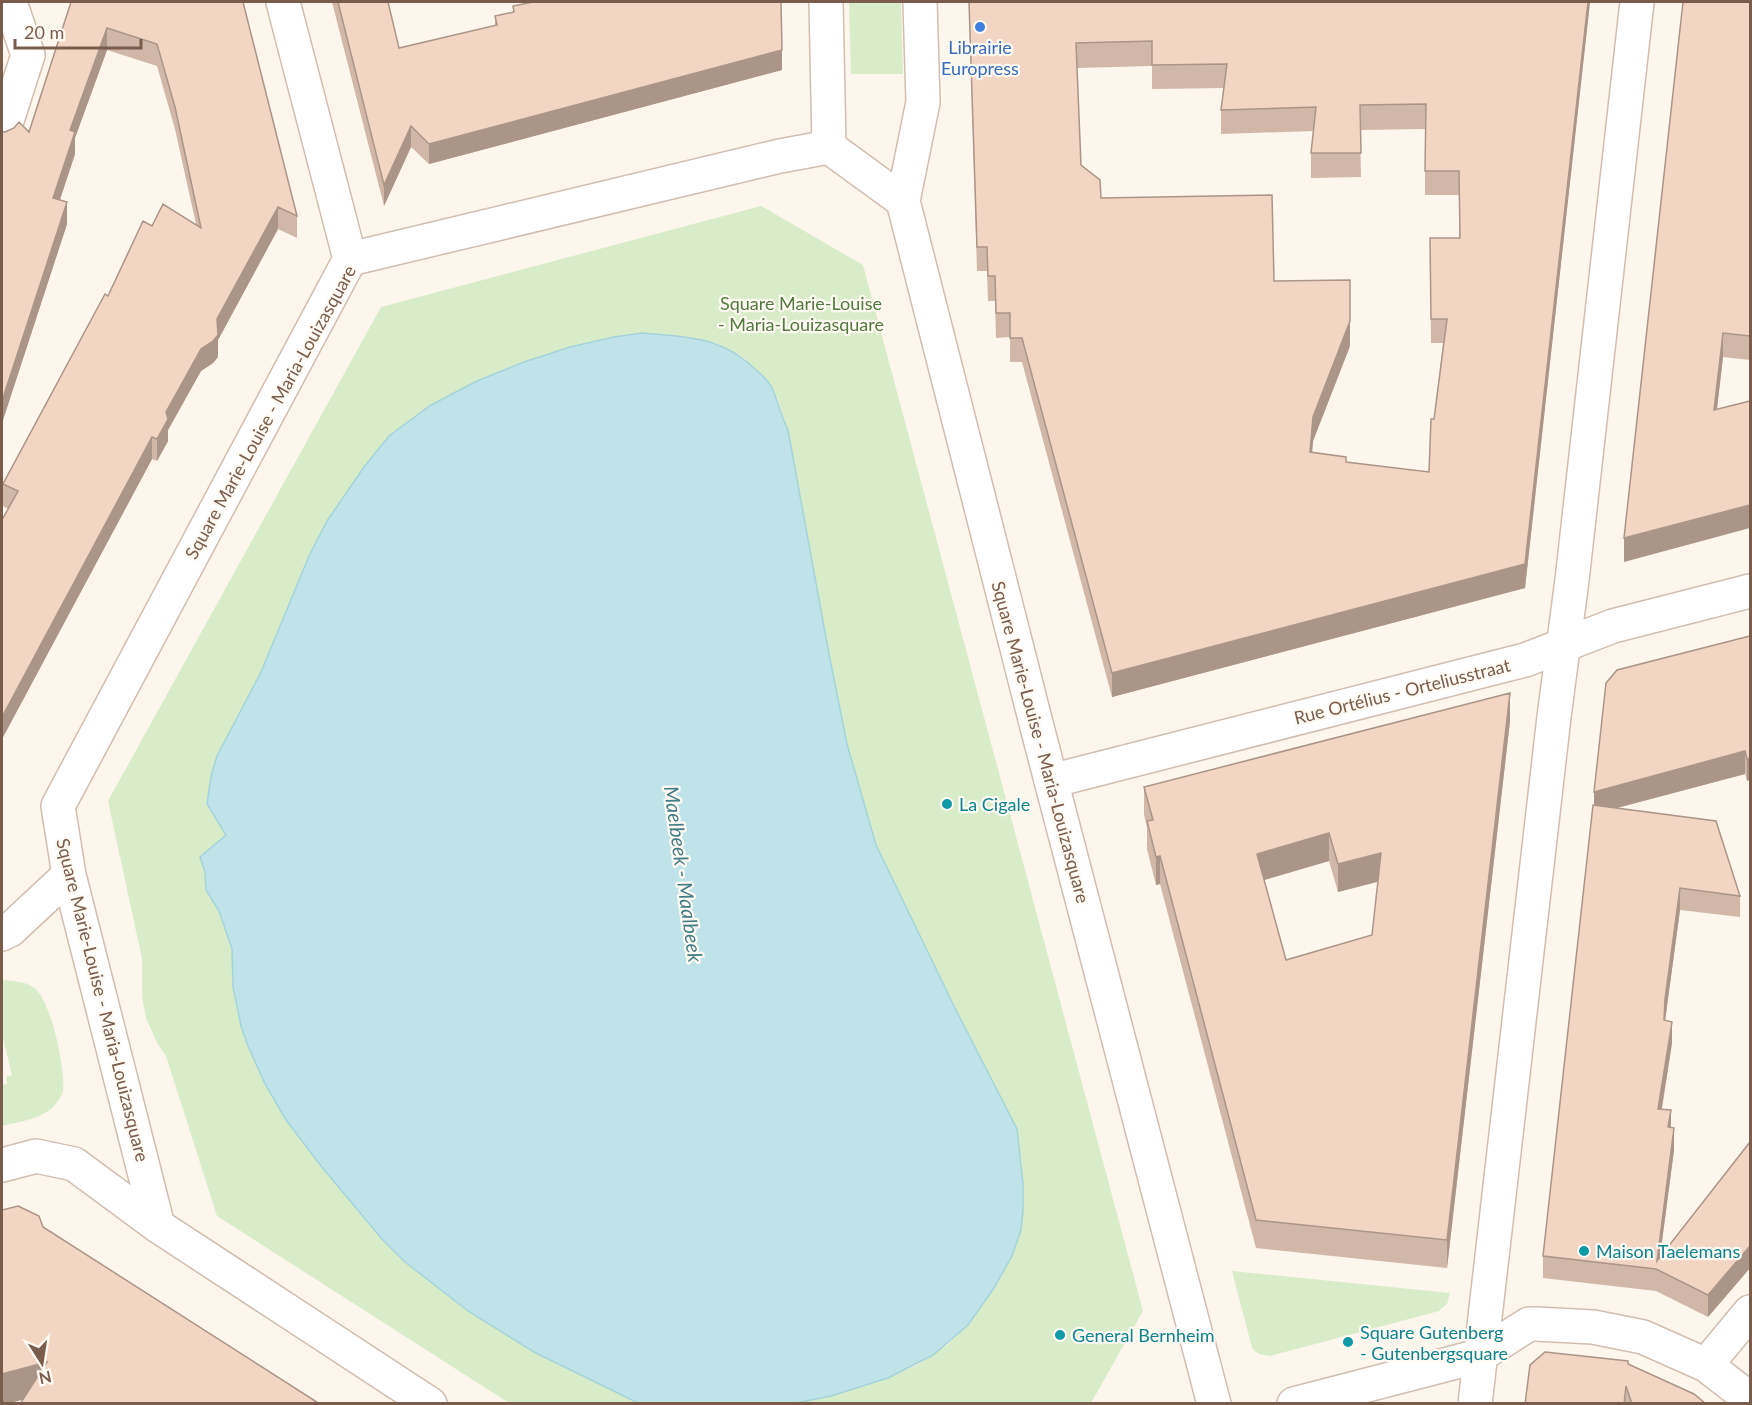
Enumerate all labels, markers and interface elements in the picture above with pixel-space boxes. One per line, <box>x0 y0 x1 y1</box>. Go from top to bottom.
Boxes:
scale bar <box>15 12 141 50</box>
marker: Librairie Europress <box>973 20 987 34</box>
text: 20 m <box>24 21 64 43</box>
place label: Librairie Europress <box>941 36 1019 79</box>
street label: Square Marie-Louise - Maria-Louizasquare <box>180 261 360 563</box>
park label: Square Marie-Louise - Maria-Louizasquare <box>718 292 884 335</box>
street label: Square Marie-Louise - Maria-Louizasquare <box>987 579 1095 905</box>
street label: Rue Ortélius - Orteliusstraat <box>1292 653 1513 729</box>
water label: Maelbeek - Maalbeek <box>660 784 708 964</box>
place label: La Cigale <box>959 793 1030 815</box>
marker: La Cigale <box>940 797 954 811</box>
street label: Square Marie-Louise - Maria-Louizasquare <box>52 836 154 1164</box>
place label: Maison Taelemans <box>1596 1240 1740 1262</box>
marker: Maison Taelemans <box>1577 1244 1591 1258</box>
place label: Square Gutenberg - Gutenbergsquare <box>1360 1321 1508 1364</box>
place label: General Bernheim <box>1072 1324 1215 1346</box>
marker: General Bernheim <box>1053 1328 1067 1342</box>
north arrow <box>12 1333 72 1393</box>
marker: Square Gutenberg - Gutenbergsquare <box>1341 1335 1355 1349</box>
text: N <box>37 1368 53 1389</box>

